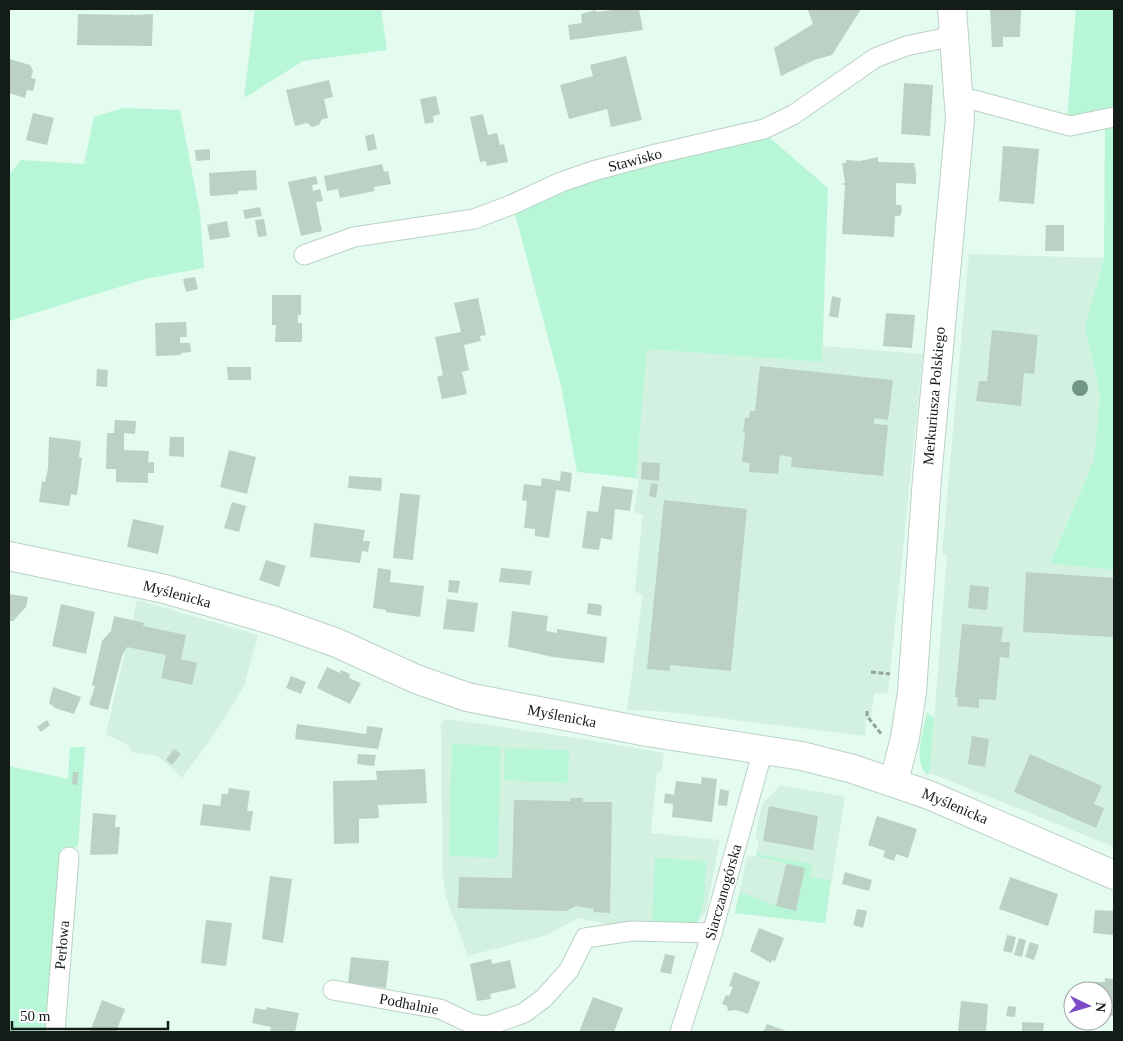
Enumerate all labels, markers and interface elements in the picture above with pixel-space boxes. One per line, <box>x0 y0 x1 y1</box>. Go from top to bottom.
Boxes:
street label: Stawisko <box>606 145 664 175</box>
street label: Merkuriusza Polskiego <box>920 326 948 466</box>
street label: Myślenicka <box>141 577 213 611</box>
street label: Myślenicka <box>526 701 598 731</box>
street label: Myślenicka <box>920 785 991 827</box>
street label: Siarczanogórska <box>702 842 744 942</box>
street label: Perłowa <box>52 919 72 970</box>
north arrow <box>1063 981 1113 1031</box>
street label: Podhalnie <box>378 990 440 1018</box>
scale bar <box>12 998 169 1030</box>
text: N <box>1093 1001 1108 1013</box>
text: 50 m <box>20 1008 51 1024</box>

